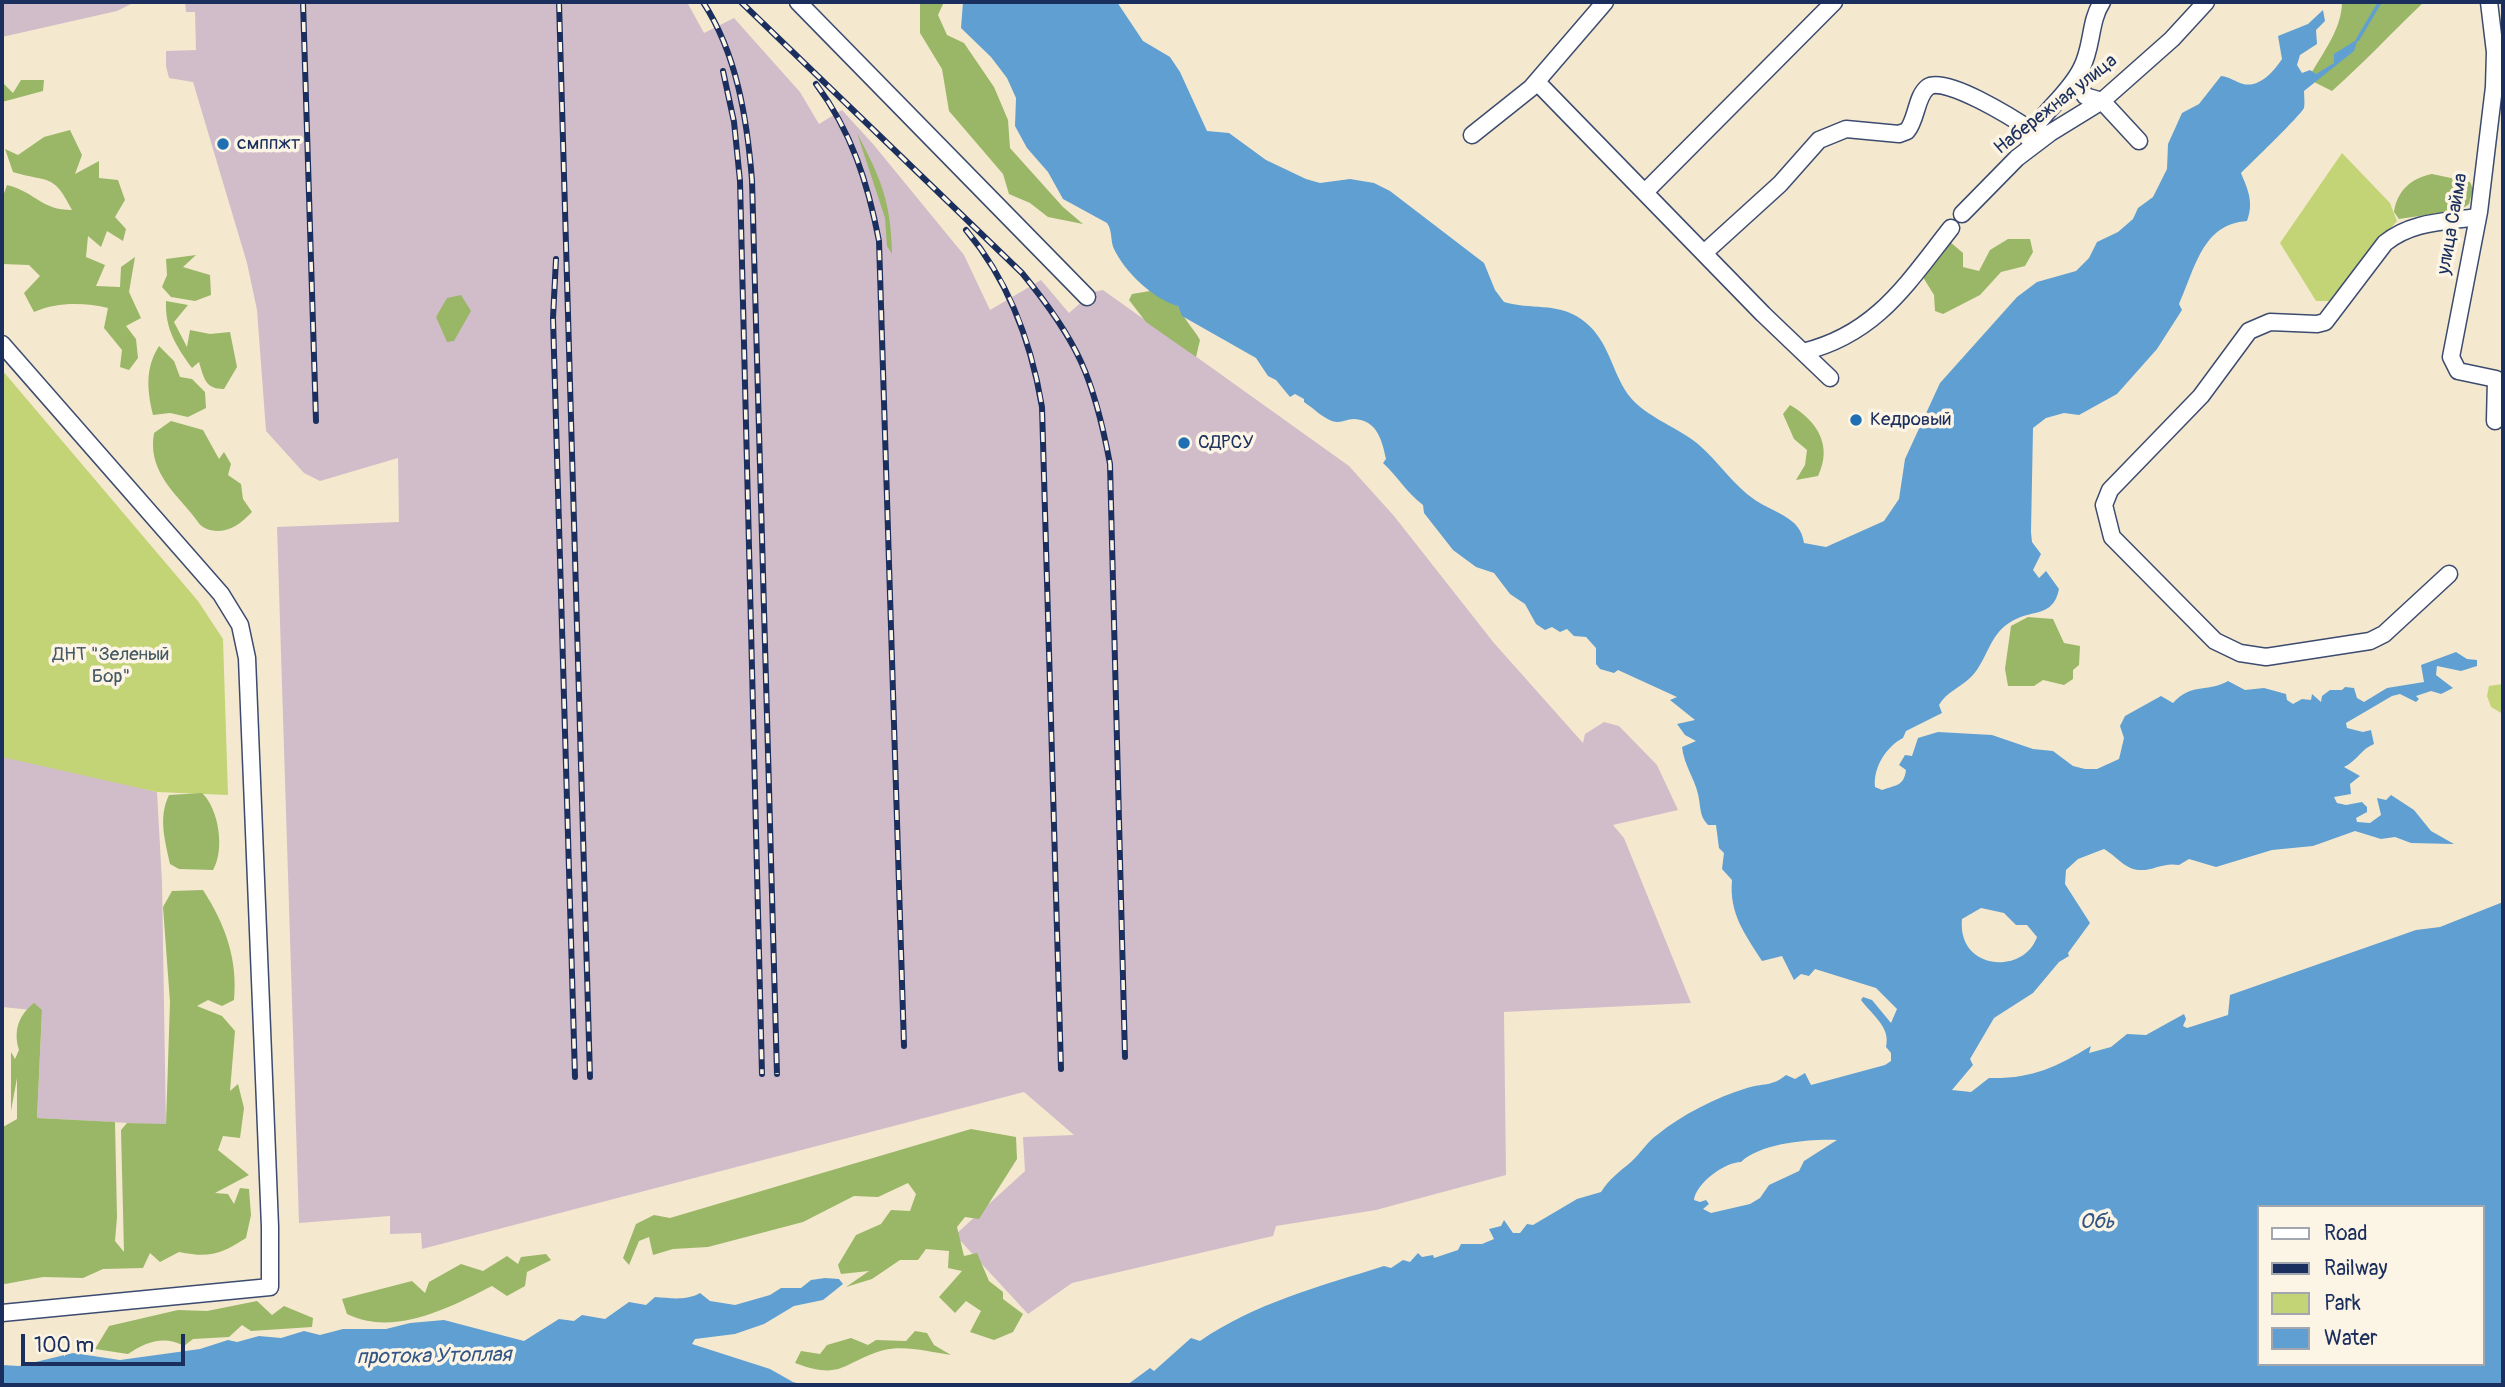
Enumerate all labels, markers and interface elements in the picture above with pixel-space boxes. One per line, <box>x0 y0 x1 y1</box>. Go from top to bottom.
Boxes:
street label: Набережная улица <box>1990 50 2122 160</box>
place label: смппжт <box>237 133 300 155</box>
marker: смппжт <box>215 136 231 152</box>
street label: улица Сайма <box>2433 172 2473 276</box>
place label: Кедровый <box>1870 409 1952 431</box>
marker: Кедровый <box>1848 412 1864 428</box>
place label: СДРСУ <box>1198 432 1254 454</box>
marker: СДРСУ <box>1176 435 1192 451</box>
park label: ДНТ "Зеленый Бор" <box>53 644 169 688</box>
legend <box>2256 1205 2484 1366</box>
water label: Обь <box>2079 1210 2115 1236</box>
text: Road <box>2324 1220 2368 1247</box>
text: Railway <box>2324 1255 2388 1282</box>
text: Park <box>2324 1290 2361 1317</box>
scale bar <box>24 1320 189 1364</box>
text: Water <box>2324 1325 2377 1352</box>
text: 100 m <box>34 1332 94 1359</box>
water label: протока Утоплая <box>356 1343 512 1371</box>

